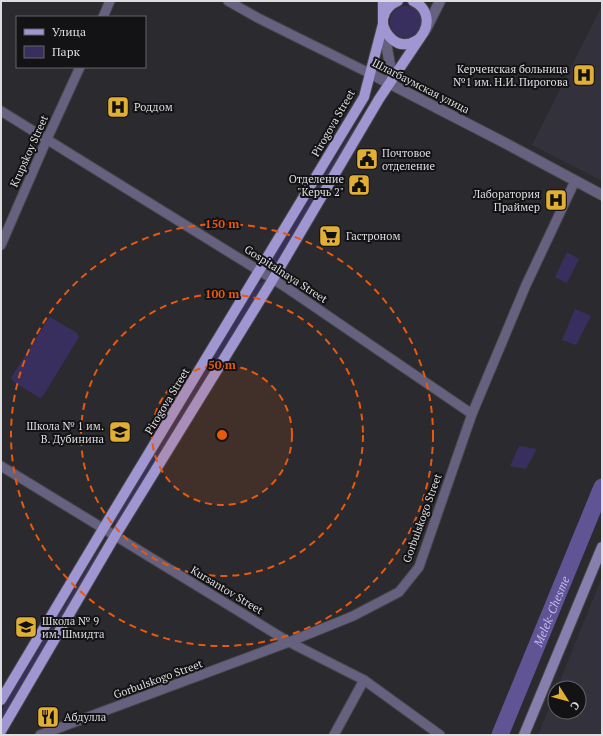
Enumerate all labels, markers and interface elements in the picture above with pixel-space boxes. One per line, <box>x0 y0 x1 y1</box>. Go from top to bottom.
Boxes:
legend <box>16 16 146 68</box>
text: Улица <box>52 24 86 39</box>
text: Парк <box>52 44 80 59</box>
street label: Шлагбаумская улица <box>370 55 472 117</box>
place label: Керченская больница №1 им. Н.И. Пирогова <box>453 62 568 89</box>
hospital icon: Керченская больница №1 им. Н.И. Пирогова <box>571 62 597 88</box>
street label: Pirogova Street <box>308 87 358 159</box>
hospital icon: Роддом <box>105 94 131 120</box>
place label: Роддом <box>134 100 173 114</box>
street label: Krupskoy Street <box>7 113 51 189</box>
public building icon: Почтовое отделение <box>354 146 380 172</box>
place label: Почтовое отделение <box>382 146 436 173</box>
place label: Отделение "Керчь 2" <box>289 172 344 199</box>
public building icon: Отделение "Керчь 2" <box>346 172 372 198</box>
place label: Лаборатория Праймер <box>472 187 540 214</box>
hospital icon: Лаборатория Праймер <box>543 187 569 213</box>
text: 150 m <box>205 216 239 231</box>
supermarket icon: Гастроном <box>317 223 343 249</box>
place label: Гастроном <box>346 229 400 243</box>
street label: Gospitalnaya Street <box>242 242 330 306</box>
text: 100 m <box>205 286 239 301</box>
text: 50 m <box>208 357 236 372</box>
street label: Pirogova Street <box>142 365 192 437</box>
place label: Школа № 1 им. В. Дубинина <box>26 419 104 446</box>
school or university icon: Школа № 1 им. В. Дубинина <box>107 419 133 445</box>
centre of rings <box>215 428 229 442</box>
street label: Gorbulskogo Street <box>399 472 445 564</box>
street label: Kursantov Street <box>188 563 266 617</box>
water label: Melek-Chesme <box>529 573 572 649</box>
school or university icon: Школа № 9 им. Шмидта <box>13 614 39 640</box>
place label: Школа № 9 им. Шмидта <box>42 614 105 641</box>
street label: Gorbulskogo Street <box>112 656 204 702</box>
north arrow <box>547 680 587 720</box>
text: С <box>567 699 583 713</box>
restaurant icon: Абдулла <box>35 704 61 730</box>
place label: Абдулла <box>64 710 107 724</box>

